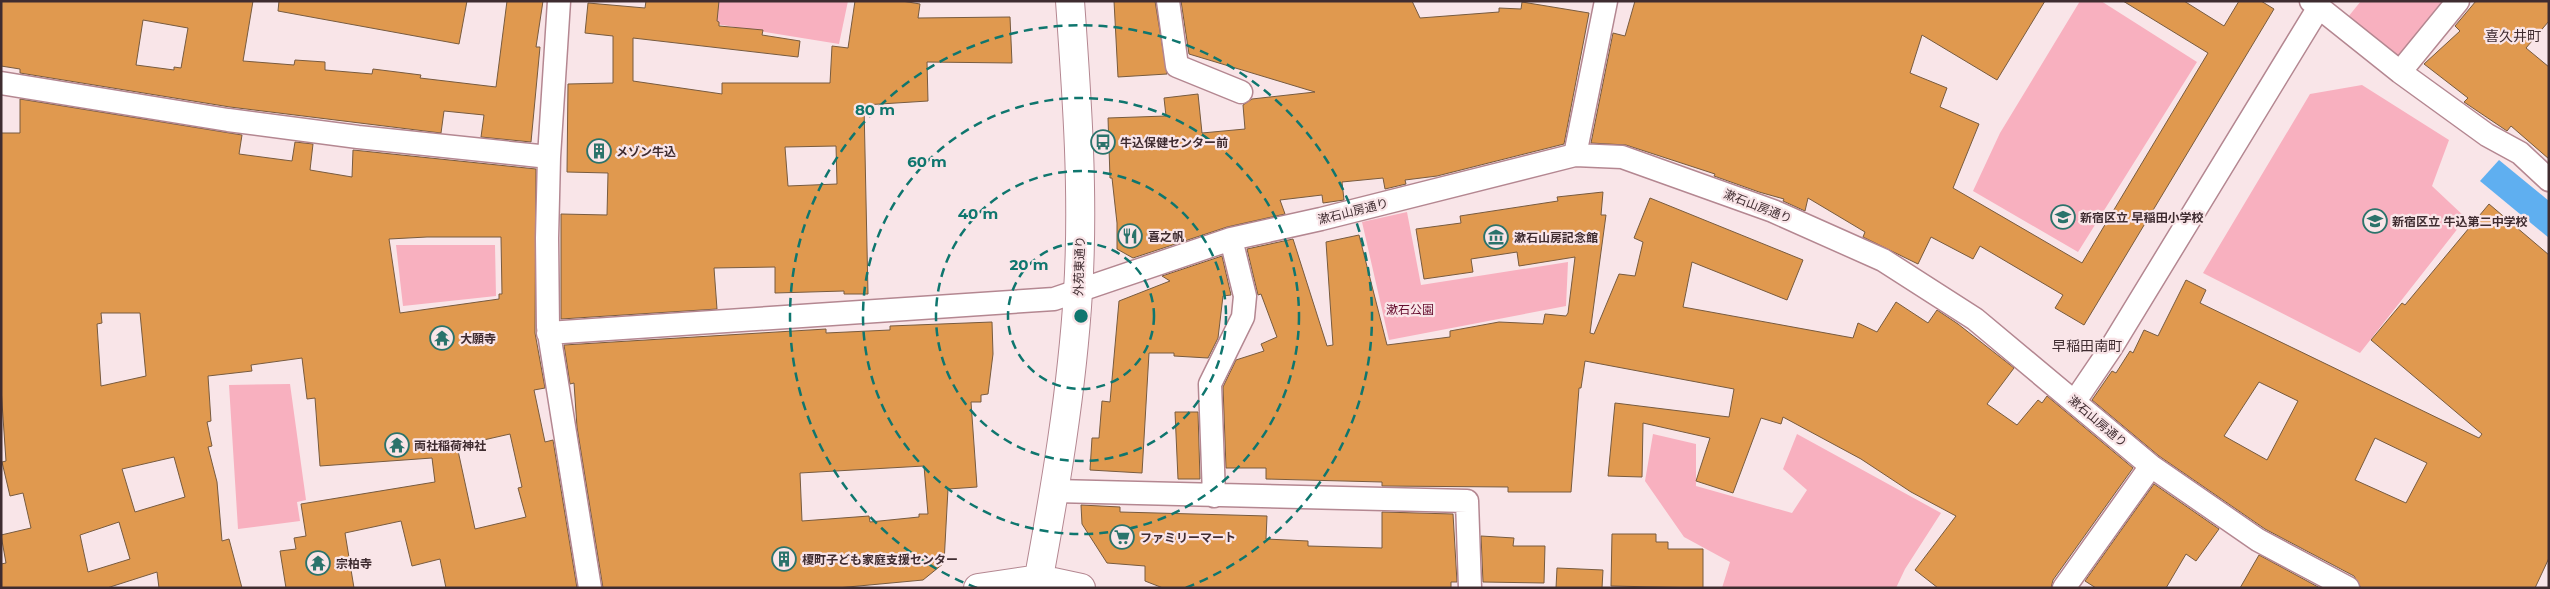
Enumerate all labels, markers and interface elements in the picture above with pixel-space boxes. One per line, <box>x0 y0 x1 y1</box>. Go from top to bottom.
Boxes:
district label: 喜久井町 <box>2485 27 2541 45</box>
text: 80 m <box>855 100 895 119</box>
bus stop icon: 牛込保健センター前 <box>1090 129 1116 155</box>
place label: 牛込保健センター前 <box>1120 135 1228 150</box>
building icon: メゾン牛込 <box>586 138 612 164</box>
place label: メゾン牛込 <box>616 144 676 159</box>
text: 60 m <box>907 152 947 171</box>
street label: 漱石山房通り <box>1722 186 1794 226</box>
street label: 漱石山房通り <box>1316 195 1390 227</box>
text: 40 m <box>958 204 998 223</box>
school or university icon: 新宿区立 早稲田小学校 <box>2050 204 2076 230</box>
school or university icon: 新宿区立 牛込第二中学校 <box>2362 208 2388 234</box>
place label: 新宿区立 早稲田小学校 <box>2080 210 2203 225</box>
place label: 新宿区立 牛込第二中学校 <box>2392 214 2527 229</box>
restaurant icon: 喜之帆 <box>1117 223 1143 249</box>
museum icon: 漱石山房記念館 <box>1483 224 1509 250</box>
place label: 喜之帆 <box>1148 229 1184 244</box>
place label: 漱石山房記念館 <box>1514 230 1598 245</box>
street label: 外苑東通り <box>1070 236 1088 296</box>
text: 20 m <box>1009 255 1049 274</box>
park label: 漱石公園 <box>1386 302 1434 317</box>
centre of rings <box>1072 307 1090 325</box>
temple icon: 大願寺 <box>429 325 455 351</box>
place label: 大願寺 <box>460 331 496 346</box>
district label: 早稲田南町 <box>2052 337 2122 355</box>
street label: 漱石山房通り <box>2066 392 2130 450</box>
temple icon: 両社稲荷神社 <box>384 432 410 458</box>
place label: 両社稲荷神社 <box>414 438 486 453</box>
supermarket icon: ファミリーマート <box>1109 524 1135 550</box>
place label: ファミリーマート <box>1140 530 1236 545</box>
building icon: 榎町子ども家庭支援センター <box>771 546 797 572</box>
temple icon: 宗柏寺 <box>305 550 331 576</box>
place label: 榎町子ども家庭支援センター <box>802 552 958 567</box>
place label: 宗柏寺 <box>336 556 372 571</box>

